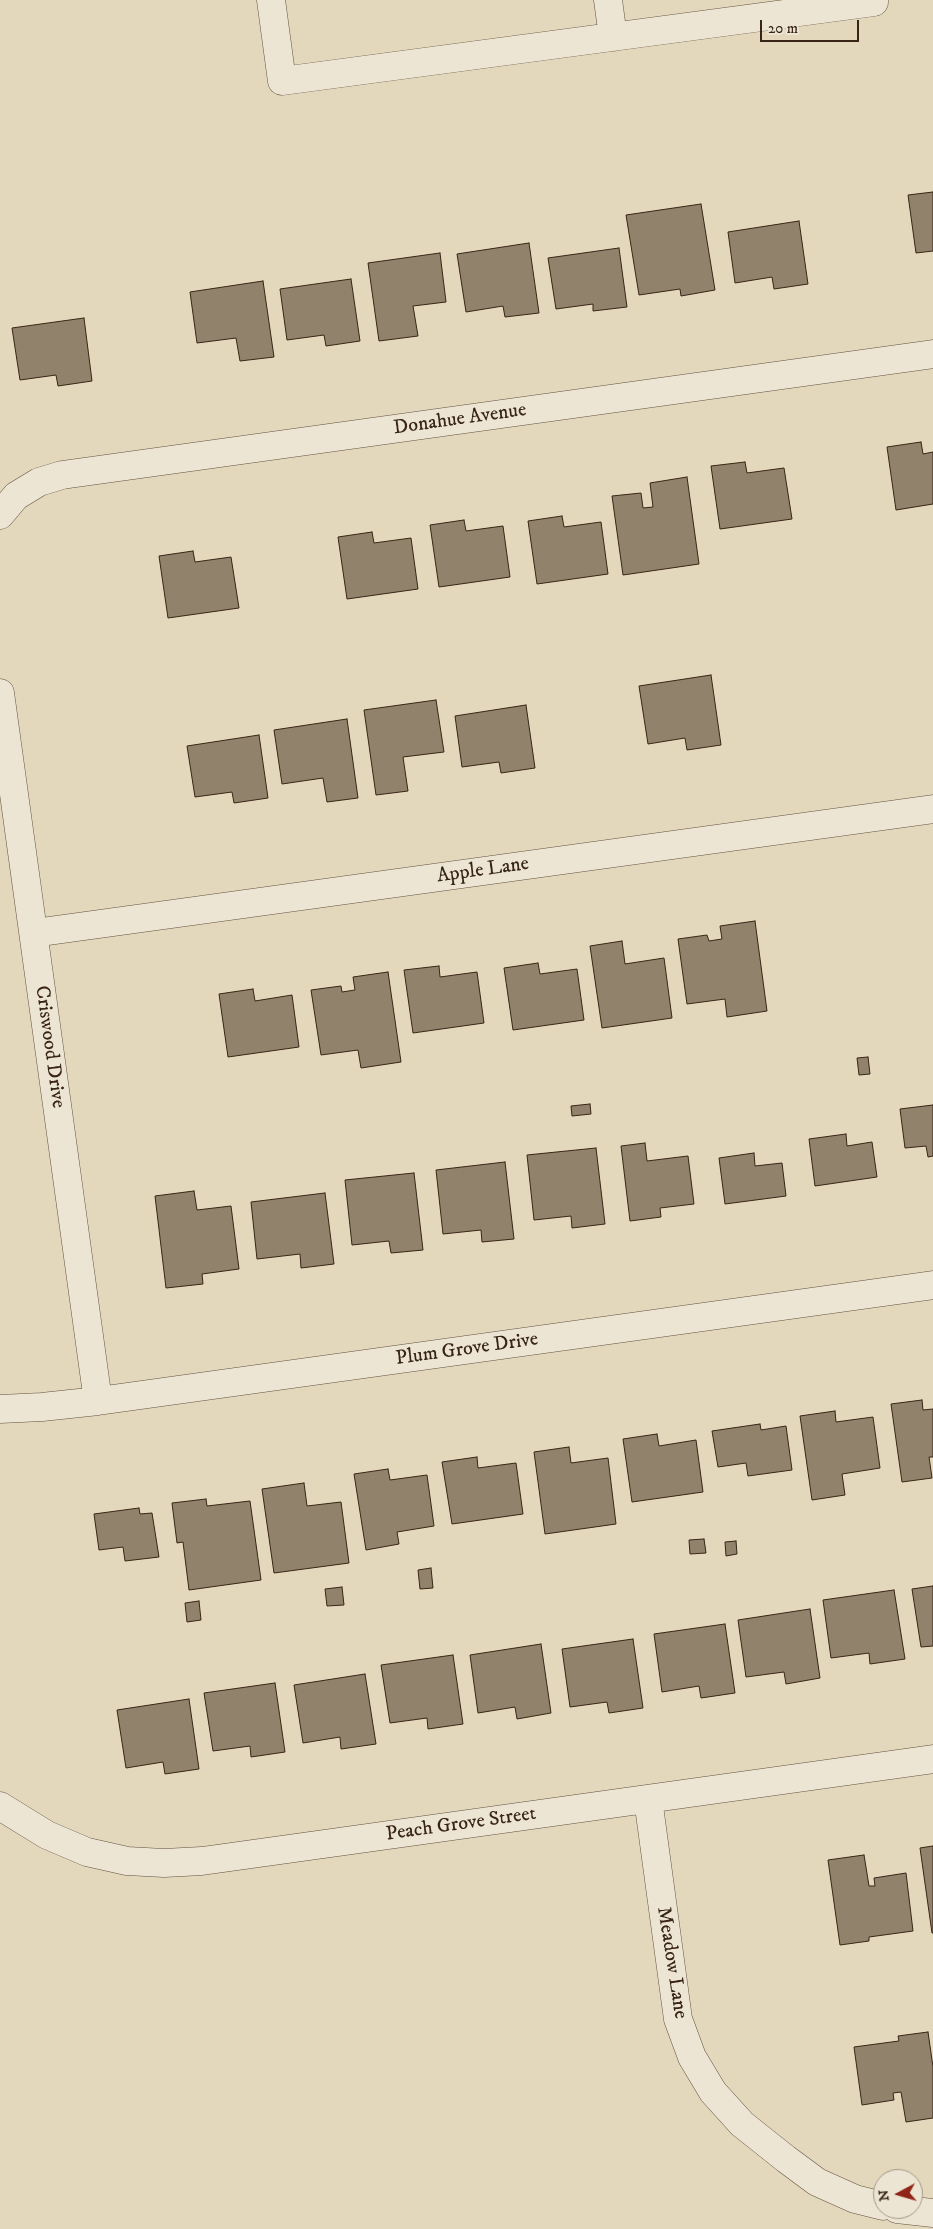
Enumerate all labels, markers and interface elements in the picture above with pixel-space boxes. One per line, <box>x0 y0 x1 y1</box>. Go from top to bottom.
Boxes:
scale bar <box>763 10 862 42</box>
text: 20 m <box>768 19 798 38</box>
street label: Donahue Avenue <box>392 399 528 441</box>
street label: Apple Lane <box>435 853 531 889</box>
street label: Criswood Drive <box>29 984 69 1110</box>
street label: Plum Grove Drive <box>394 1328 540 1372</box>
street label: Peach Grove Street <box>384 1803 538 1847</box>
street label: Meadow Lane <box>650 1905 692 2021</box>
north arrow <box>873 2169 923 2219</box>
text: N <box>875 2189 894 2202</box>

